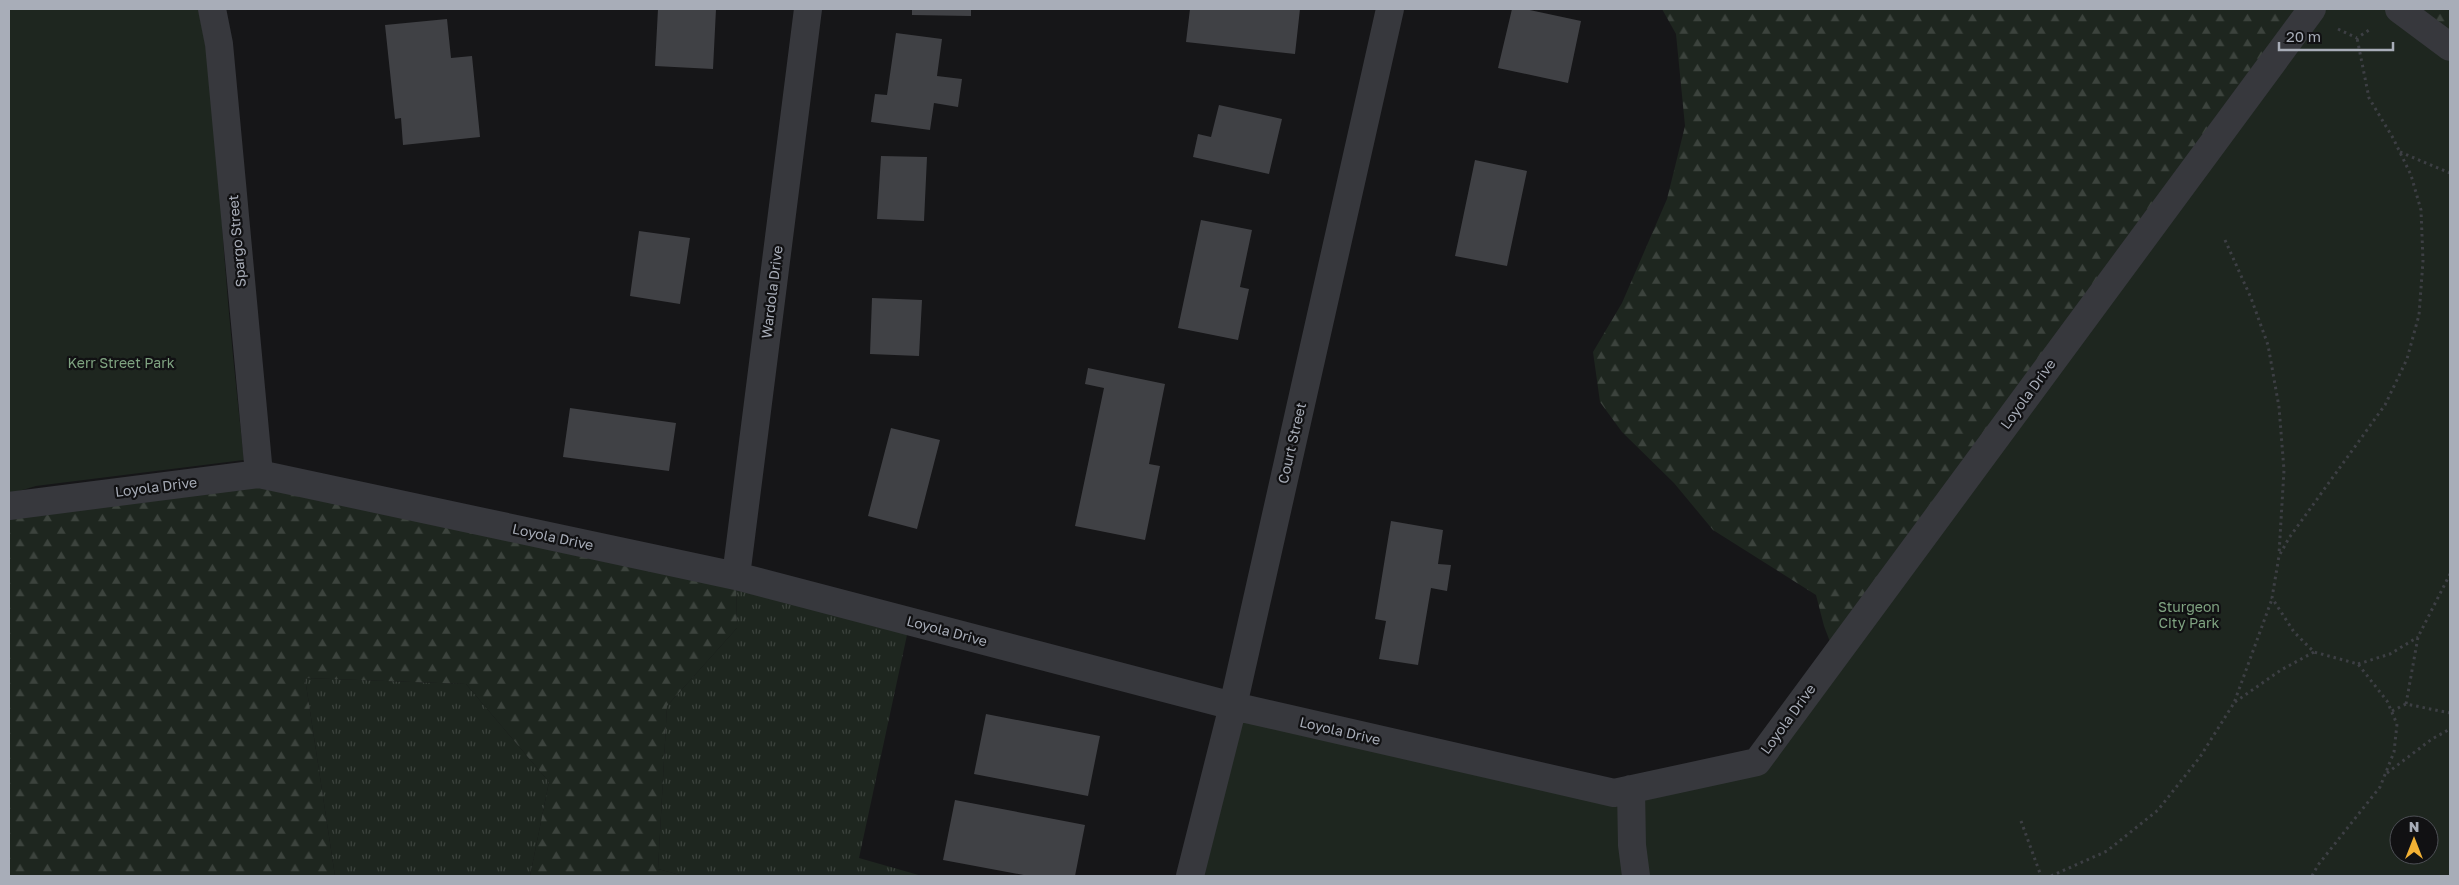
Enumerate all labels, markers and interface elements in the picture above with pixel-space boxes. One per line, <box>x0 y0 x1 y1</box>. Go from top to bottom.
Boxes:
scale bar <box>2279 20 2393 52</box>
text: 20 m <box>2286 27 2321 45</box>
street label: Spargo Street <box>224 194 249 288</box>
street label: Wardola Drive <box>757 244 786 339</box>
park label: Kerr Street Park <box>67 354 175 371</box>
street label: Loyola Drive <box>1996 355 2059 432</box>
street label: Court Street <box>1274 401 1309 485</box>
street label: Loyola Drive <box>114 473 198 500</box>
street label: Loyola Drive <box>511 520 595 553</box>
park label: Sturgeon City Park <box>2158 598 2220 631</box>
street label: Loyola Drive <box>905 612 989 649</box>
street label: Loyola Drive <box>1756 680 1819 757</box>
street label: Loyola Drive <box>1298 713 1382 748</box>
north arrow <box>2389 815 2439 865</box>
text: N <box>2409 818 2419 835</box>

